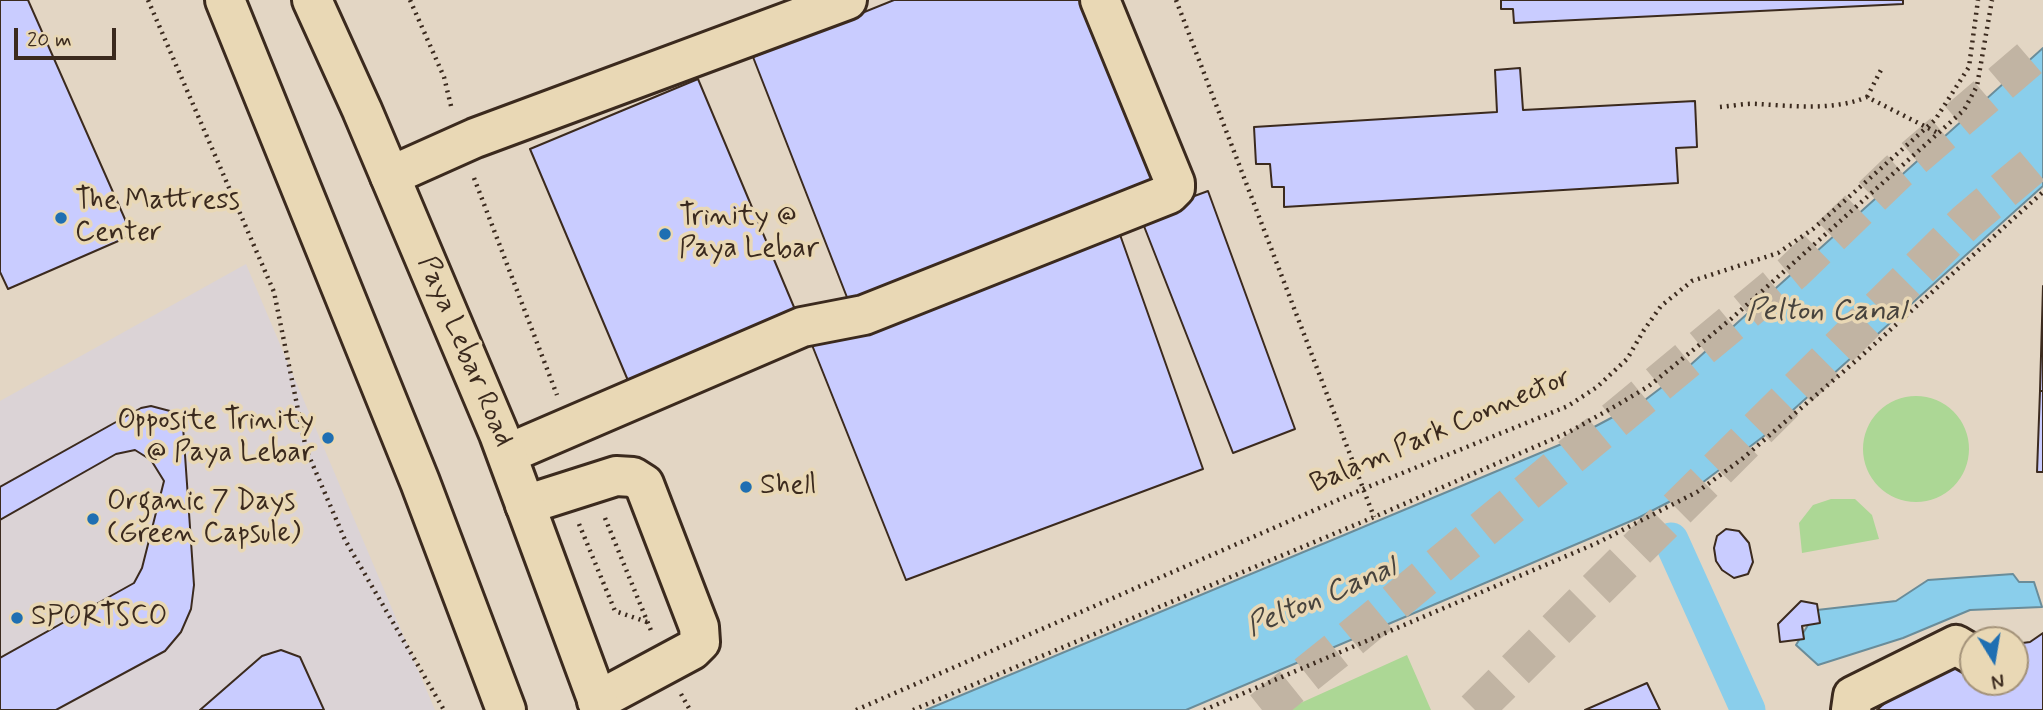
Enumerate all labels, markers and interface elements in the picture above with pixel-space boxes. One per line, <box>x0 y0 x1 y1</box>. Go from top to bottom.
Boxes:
scale bar <box>18 14 119 58</box>
text: 20 m <box>27 26 72 54</box>
place label: The Mattress Center <box>75 185 240 251</box>
place label: Trinity @ Paya Lebar <box>679 201 819 267</box>
marker: The Mattress Center <box>53 210 69 226</box>
marker: Trinity @ Paya Lebar <box>657 226 673 242</box>
street label: Paya Lebar Road <box>409 252 519 452</box>
water label: Pelton Canal <box>1747 295 1905 331</box>
street label: Balam Park Connector <box>1306 362 1576 502</box>
place label: Opposite Trinity @ Paya Lebar <box>117 405 314 471</box>
marker: Opposite Trinity @ Paya Lebar <box>320 430 336 446</box>
place label: Shell <box>760 470 816 504</box>
marker: Shell <box>738 479 754 495</box>
place label: Organic 7 Days (Green Capsule) <box>107 486 301 552</box>
marker: Organic 7 Days (Green Capsule) <box>85 511 101 527</box>
water label: Pelton Canal <box>1242 551 1402 647</box>
place label: SPORTSCO <box>31 601 167 635</box>
marker: SPORTSCO <box>9 610 25 626</box>
north arrow <box>1959 626 2029 696</box>
text: N <box>1989 667 2006 694</box>

